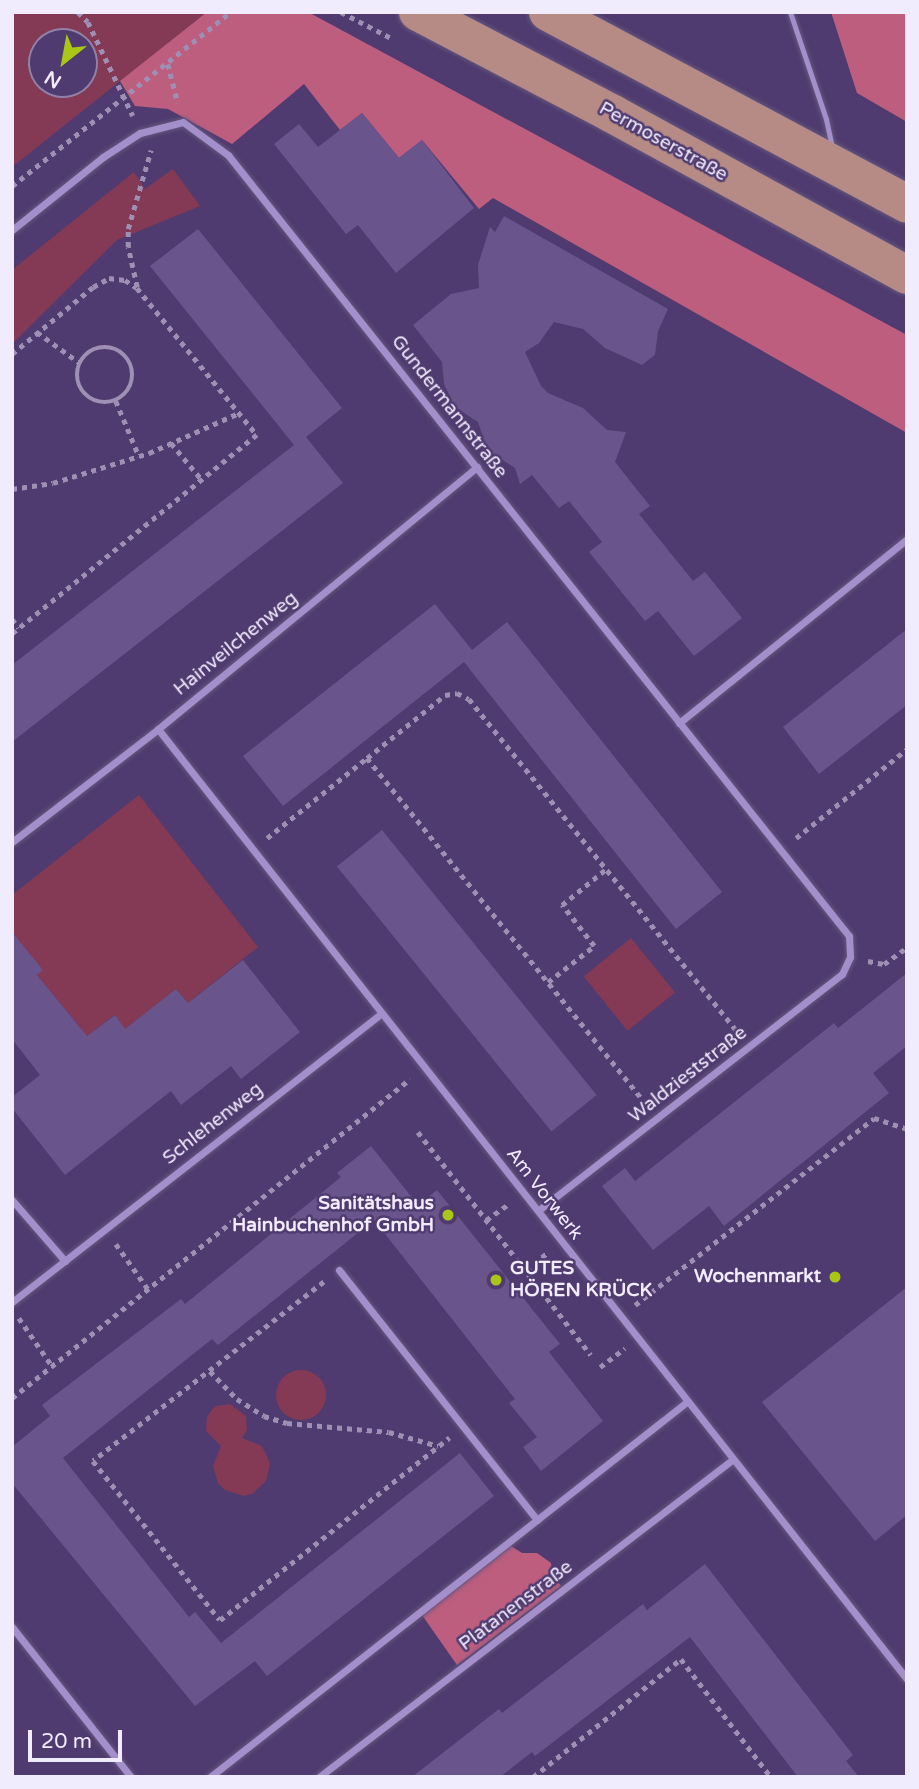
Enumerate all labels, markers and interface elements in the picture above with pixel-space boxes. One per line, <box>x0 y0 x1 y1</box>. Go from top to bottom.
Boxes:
north arrow <box>28 28 98 98</box>
text: N <box>41 66 65 93</box>
street label: Permoserstraße <box>595 97 731 187</box>
street label: Gundermannstraße <box>386 331 512 483</box>
street label: Hainveilchenweg <box>169 587 303 701</box>
street label: Waldzieststraße <box>624 1022 752 1128</box>
street label: Schlehenweg <box>159 1078 267 1170</box>
street label: Am Vorwerk <box>501 1143 587 1245</box>
place label: Sanitätshaus Hainbuchenhof GmbH <box>232 1193 434 1237</box>
marker: Sanitätshaus Hainbuchenhof GmbH <box>440 1207 456 1223</box>
place label: GUTES HÖREN KRÜCK <box>510 1258 652 1302</box>
place label: Wochenmarkt <box>694 1266 821 1288</box>
marker: Wochenmarkt <box>827 1269 843 1285</box>
marker: GUTES HÖREN KRÜCK <box>488 1272 504 1288</box>
street label: Platanenstraße <box>455 1556 577 1656</box>
scale bar <box>32 1716 126 1760</box>
text: 20 m <box>41 1729 92 1754</box>

